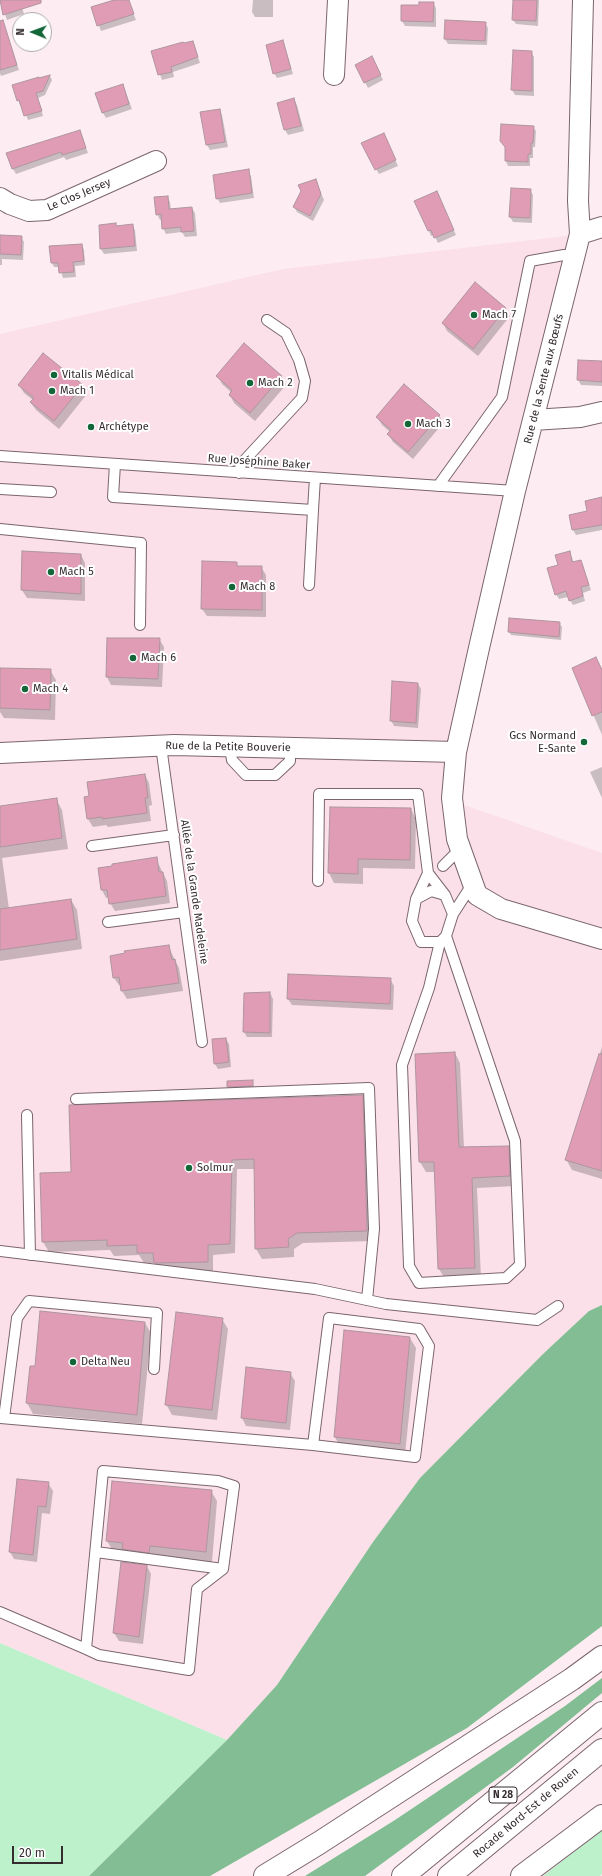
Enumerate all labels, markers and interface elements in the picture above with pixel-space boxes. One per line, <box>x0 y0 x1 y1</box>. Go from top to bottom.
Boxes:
north arrow <box>12 12 52 52</box>
text: N <box>14 28 27 36</box>
street label: Le Clos Jersey <box>45 176 113 214</box>
place label: Mach 7 <box>482 308 516 322</box>
marker: Mach 7 <box>469 310 479 320</box>
street label: Rue de la Sente aux Bœufs <box>521 313 567 445</box>
place label: Vitalis Médical <box>62 368 134 382</box>
marker: Vitalis Médical <box>49 370 59 380</box>
place label: Mach 2 <box>258 376 293 390</box>
marker: Mach 2 <box>245 378 255 388</box>
place label: Mach 1 <box>60 384 94 398</box>
marker: Mach 1 <box>47 386 57 396</box>
place label: Mach 3 <box>416 417 451 431</box>
marker: Mach 3 <box>403 419 413 429</box>
place label: Archétype <box>99 420 149 434</box>
marker: Archétype <box>86 422 96 432</box>
street label: Rue Joséphine Baker <box>207 452 311 472</box>
place label: Mach 5 <box>59 565 94 579</box>
marker: Mach 5 <box>46 567 56 577</box>
place label: Mach 8 <box>240 580 275 594</box>
marker: Mach 8 <box>227 582 237 592</box>
place label: Mach 6 <box>141 651 176 665</box>
marker: Mach 6 <box>128 653 138 663</box>
place label: Mach 4 <box>33 682 68 696</box>
marker: Mach 4 <box>20 684 30 694</box>
place label: Gcs Normand E-Sante <box>509 729 576 755</box>
marker: Gcs Normand E-Sante <box>579 737 589 747</box>
street label: Rue de la Petite Bouverie <box>165 739 291 755</box>
street label: Allée de la Grande Madeleine <box>177 819 211 965</box>
place label: Solmur <box>197 1161 233 1175</box>
marker: Solmur <box>184 1163 194 1173</box>
place label: Delta Neu <box>81 1355 130 1369</box>
marker: Delta Neu <box>68 1357 78 1367</box>
street label: Rocade Nord-Est de Rouen <box>471 1765 581 1861</box>
road number: N 28 <box>489 1787 517 1803</box>
scale bar <box>14 1838 65 1864</box>
text: 20 m <box>19 1846 45 1860</box>

